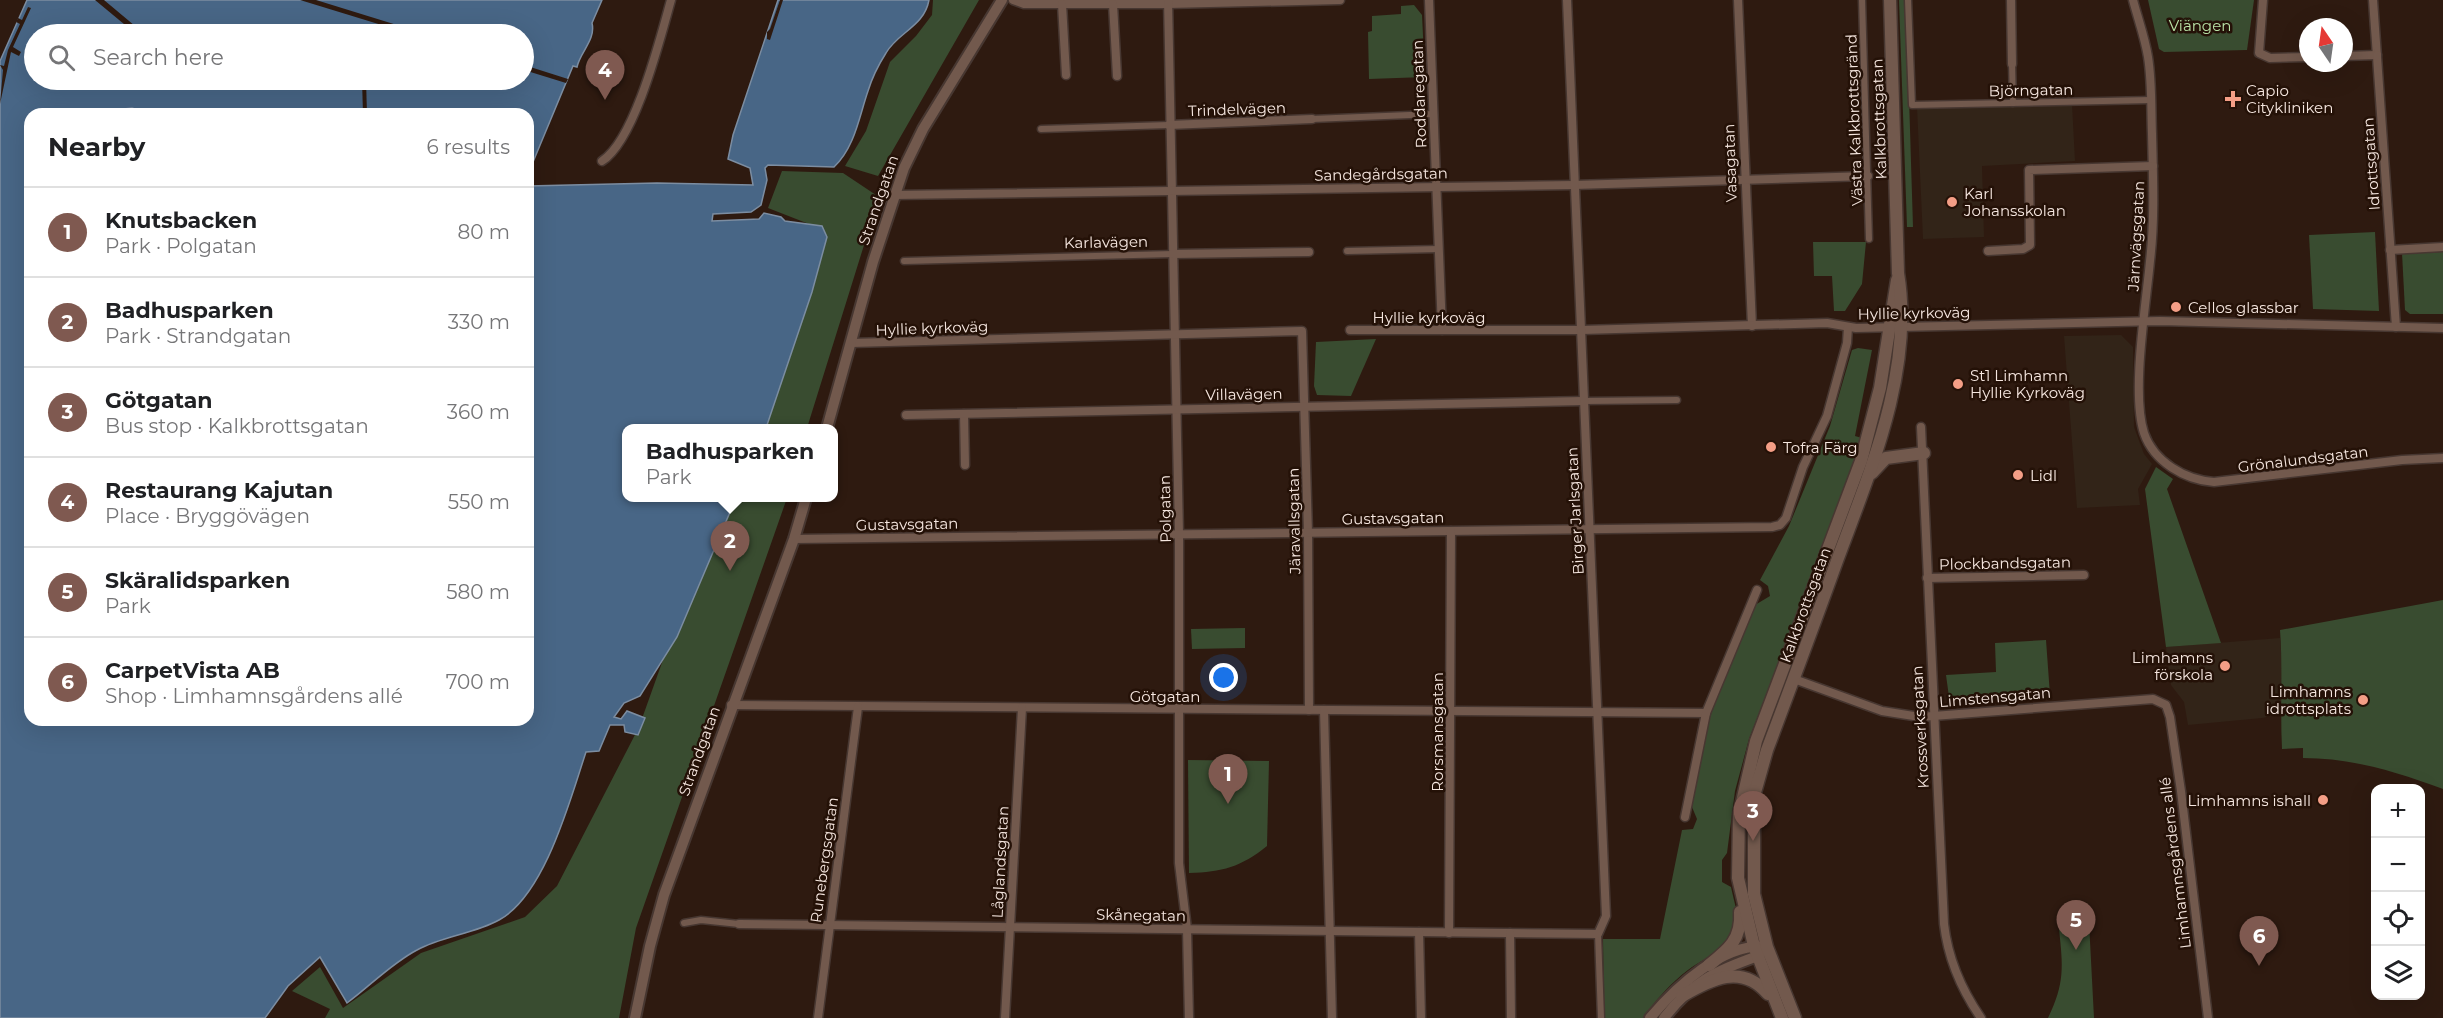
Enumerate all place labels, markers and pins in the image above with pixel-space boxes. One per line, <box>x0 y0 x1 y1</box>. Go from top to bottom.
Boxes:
pin: 4 <box>586 51 624 100</box>
place label: Capio Citykliniken <box>2246 81 2333 117</box>
marker: Capio Citykliniken <box>2224 90 2242 108</box>
place label: Karl Johansskolan <box>1963 184 2066 220</box>
marker: Karl Johansskolan <box>1945 195 1959 209</box>
place label: Cellos glassbar <box>2188 298 2299 317</box>
marker: Cellos glassbar <box>2169 300 2183 314</box>
place label: St1 Limhamn Hyllie Kyrkoväg <box>1970 366 2085 402</box>
marker: St1 Limhamn Hyllie Kyrkoväg <box>1951 377 1965 391</box>
place label: Tofra Färg <box>1783 438 1858 457</box>
marker: Tofra Färg <box>1764 440 1778 454</box>
place label: Lidl <box>2030 466 2057 485</box>
marker: Lidl <box>2011 468 2025 482</box>
pin: 2 <box>710 522 750 571</box>
place label: Limhamns förskola <box>2132 648 2213 684</box>
marker: Limhamns förskola <box>2218 659 2232 673</box>
place label: Limhamns idrottsplats <box>2266 682 2351 718</box>
marker: Limhamns idrottsplats <box>2356 693 2370 707</box>
pin: 1 <box>1208 754 1248 804</box>
place label: Limhamns ishall <box>2188 791 2311 810</box>
pin: 3 <box>1734 792 1772 841</box>
marker: Limhamns ishall <box>2316 793 2330 807</box>
pin: 5 <box>2056 900 2096 950</box>
pin: 6 <box>2240 916 2278 966</box>

